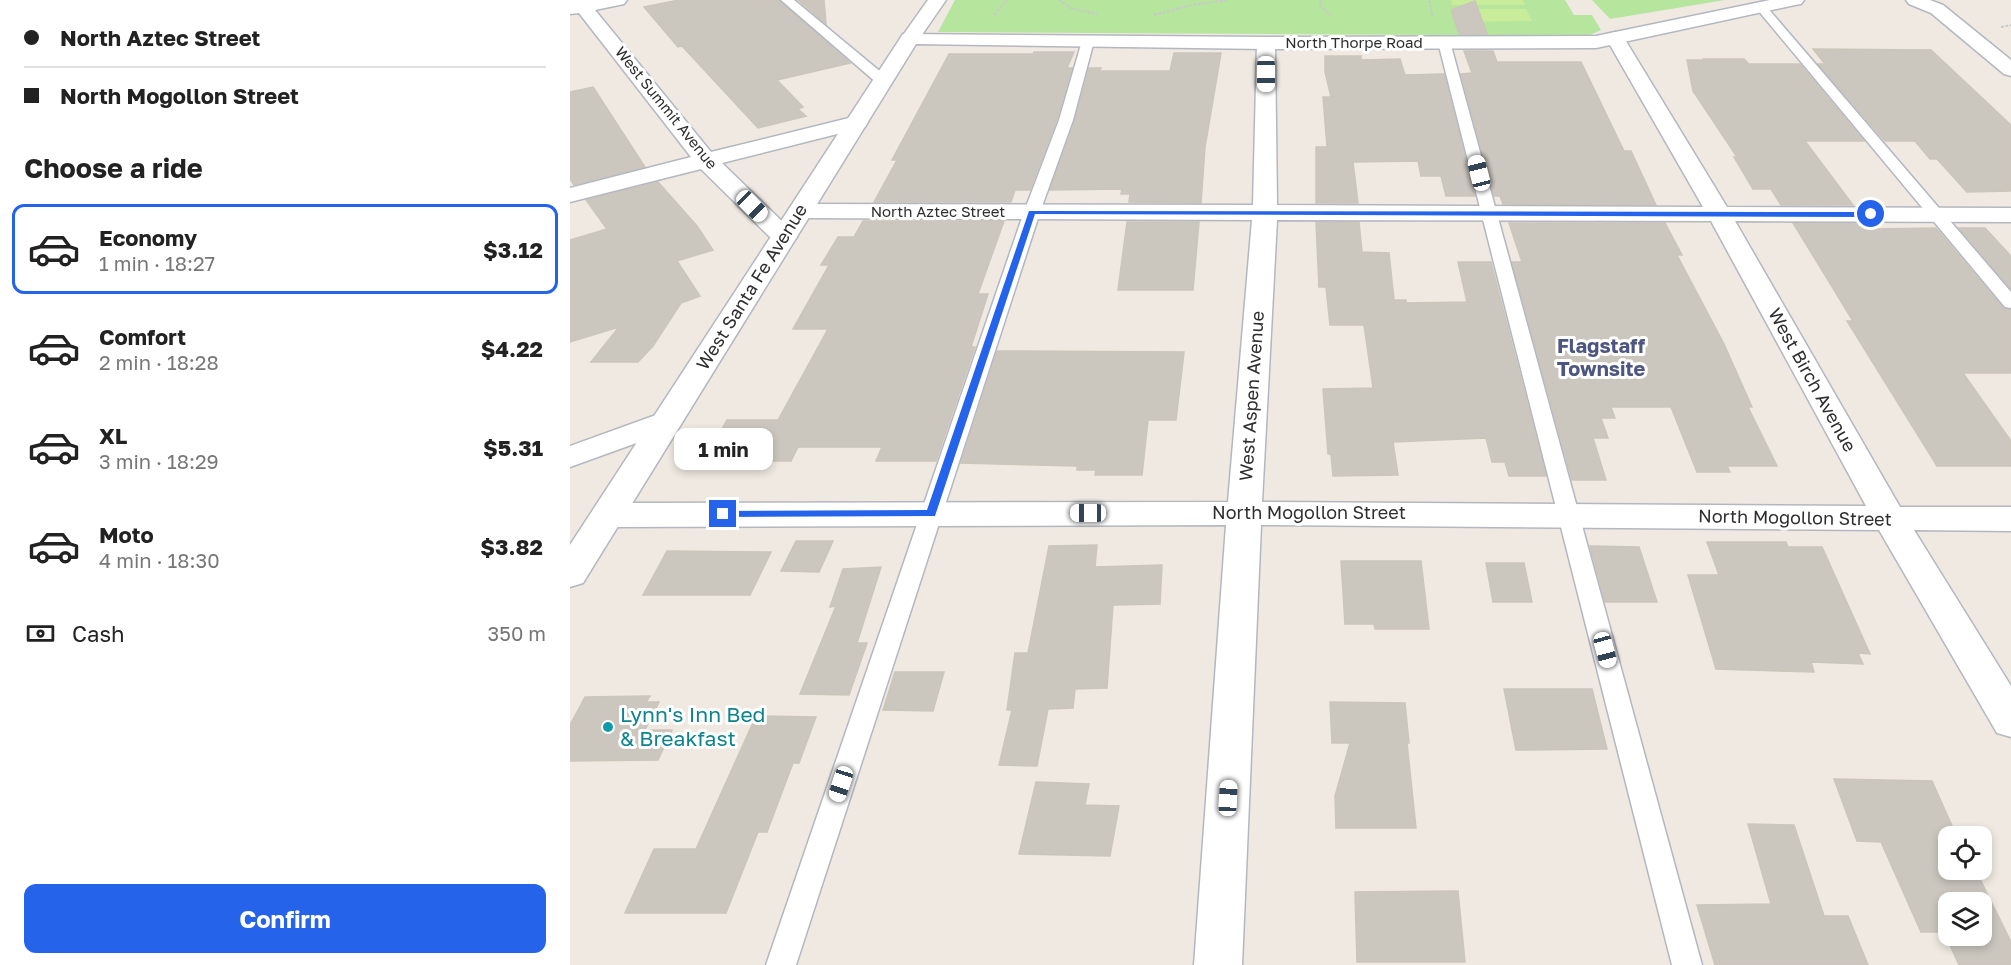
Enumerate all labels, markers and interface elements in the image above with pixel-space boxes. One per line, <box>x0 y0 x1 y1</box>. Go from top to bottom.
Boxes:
text: North Aztec Street <box>60 24 260 51</box>
street label: North Thorpe Road <box>1285 33 1423 51</box>
street label: West Summit Avenue <box>612 43 722 172</box>
car <box>1257 56 1275 92</box>
text: North Mogollon Street <box>60 82 299 109</box>
text: Choose a ride <box>24 152 203 184</box>
car <box>1466 153 1492 193</box>
car <box>733 187 771 225</box>
street label: West Santa Fe Avenue <box>691 199 811 374</box>
route start <box>1857 200 1884 227</box>
street label: North Aztec Street <box>871 202 1005 220</box>
icon: car <box>27 222 81 276</box>
text: Economy <box>99 224 197 251</box>
text: $3.12 <box>483 236 543 263</box>
text: 1 min · 18:27 <box>99 251 215 275</box>
street label: West Birch Avenue <box>1764 304 1861 455</box>
street label: West Aspen Avenue <box>1234 310 1268 482</box>
icon: car <box>27 321 81 375</box>
text: Comfort <box>99 323 186 350</box>
district label: Flagstaff Townsite <box>1557 333 1646 380</box>
text: $4.22 <box>481 335 543 362</box>
text: 2 min · 18:28 <box>99 350 219 374</box>
icon: car <box>27 420 81 474</box>
text: XL <box>99 422 127 449</box>
callout: 1 min <box>674 427 772 469</box>
text: $5.31 <box>483 434 543 461</box>
text: 1 min <box>698 437 749 461</box>
text: 3 min · 18:29 <box>99 449 219 473</box>
route end <box>709 500 736 527</box>
street label: North Mogollon Street <box>1212 501 1406 523</box>
car <box>1070 504 1106 522</box>
street label: North Mogollon Street <box>1698 504 1892 530</box>
icon: car <box>27 519 81 573</box>
text: Moto <box>99 521 154 548</box>
text: $3.82 <box>480 533 543 560</box>
text: 4 min · 18:30 <box>99 548 220 572</box>
icon: cash <box>24 617 57 650</box>
text: Cash <box>72 620 125 647</box>
text: 350 m <box>488 621 546 645</box>
car <box>1592 630 1618 670</box>
place label: Lynn's Inn Bed & Breakfast <box>620 701 766 751</box>
marker: Lynn's Inn Bed & Breakfast <box>601 720 615 734</box>
car <box>827 764 855 804</box>
car <box>1218 780 1238 816</box>
map controls <box>1938 826 1992 946</box>
button: locate <box>1938 826 1992 880</box>
button: Confirm <box>24 884 546 953</box>
button: layers <box>1938 892 1992 946</box>

